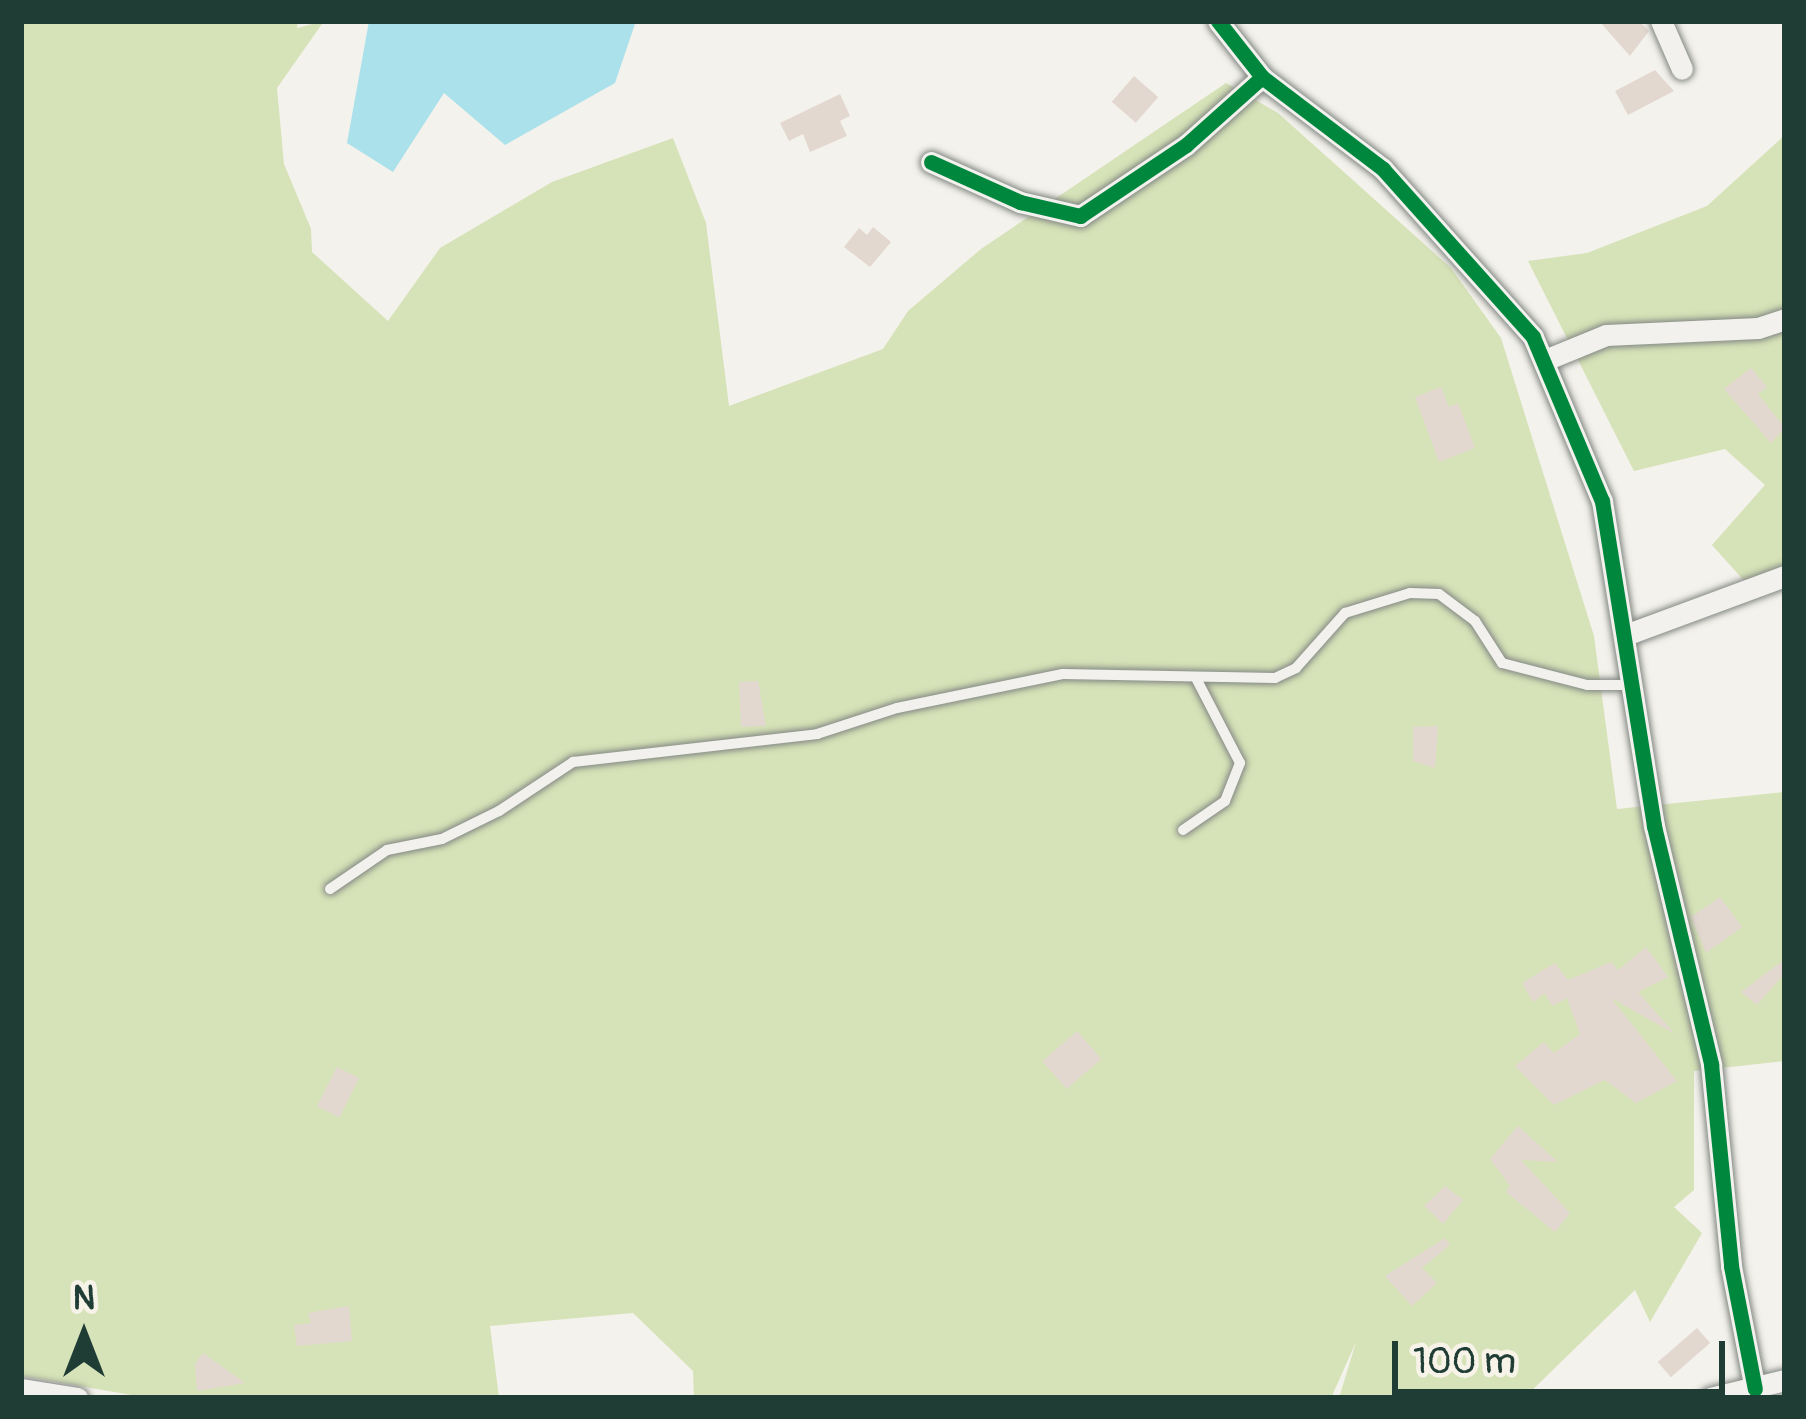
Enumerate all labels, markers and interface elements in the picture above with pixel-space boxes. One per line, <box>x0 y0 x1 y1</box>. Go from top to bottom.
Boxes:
north arrow <box>24 1275 144 1395</box>
text: N <box>73 1278 95 1319</box>
scale bar <box>1398 1317 1731 1391</box>
text: 100 m <box>1413 1339 1516 1384</box>

